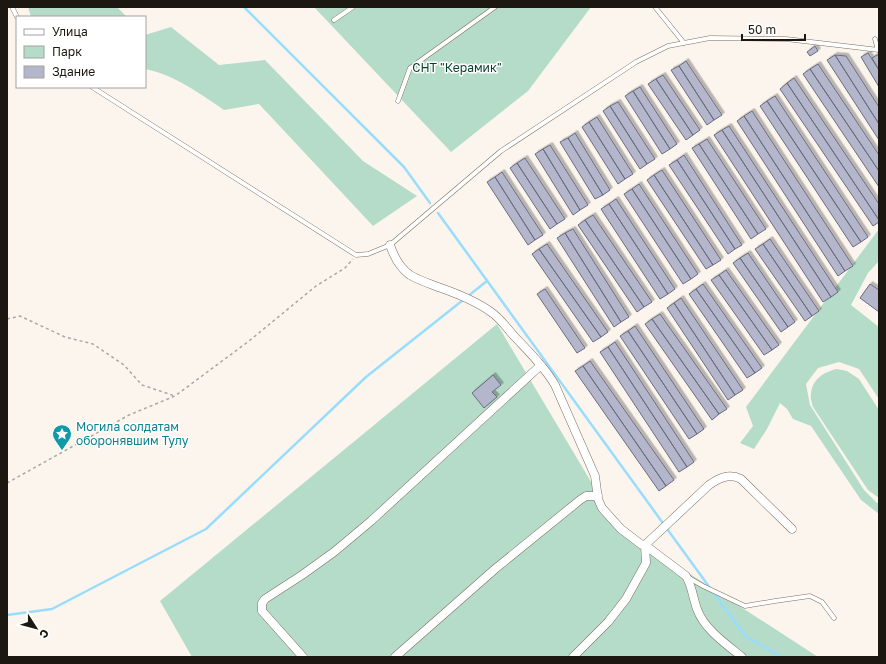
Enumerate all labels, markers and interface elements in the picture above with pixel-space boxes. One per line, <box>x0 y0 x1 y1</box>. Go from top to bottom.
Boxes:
legend <box>16 16 146 88</box>
scale bar <box>742 16 805 42</box>
text: 50 m <box>748 22 776 37</box>
text: Улица <box>52 24 88 39</box>
text: Парк <box>52 44 82 59</box>
park label: СНТ "Керамик" <box>412 60 502 75</box>
text: Здание <box>52 64 95 79</box>
place label: Могила солдатам оборонявшим Тулу <box>76 419 189 448</box>
place icon: Могила солдатам оборонявшим Тулу <box>51 423 73 451</box>
north arrow <box>16 608 56 648</box>
text: С <box>37 627 52 641</box>

